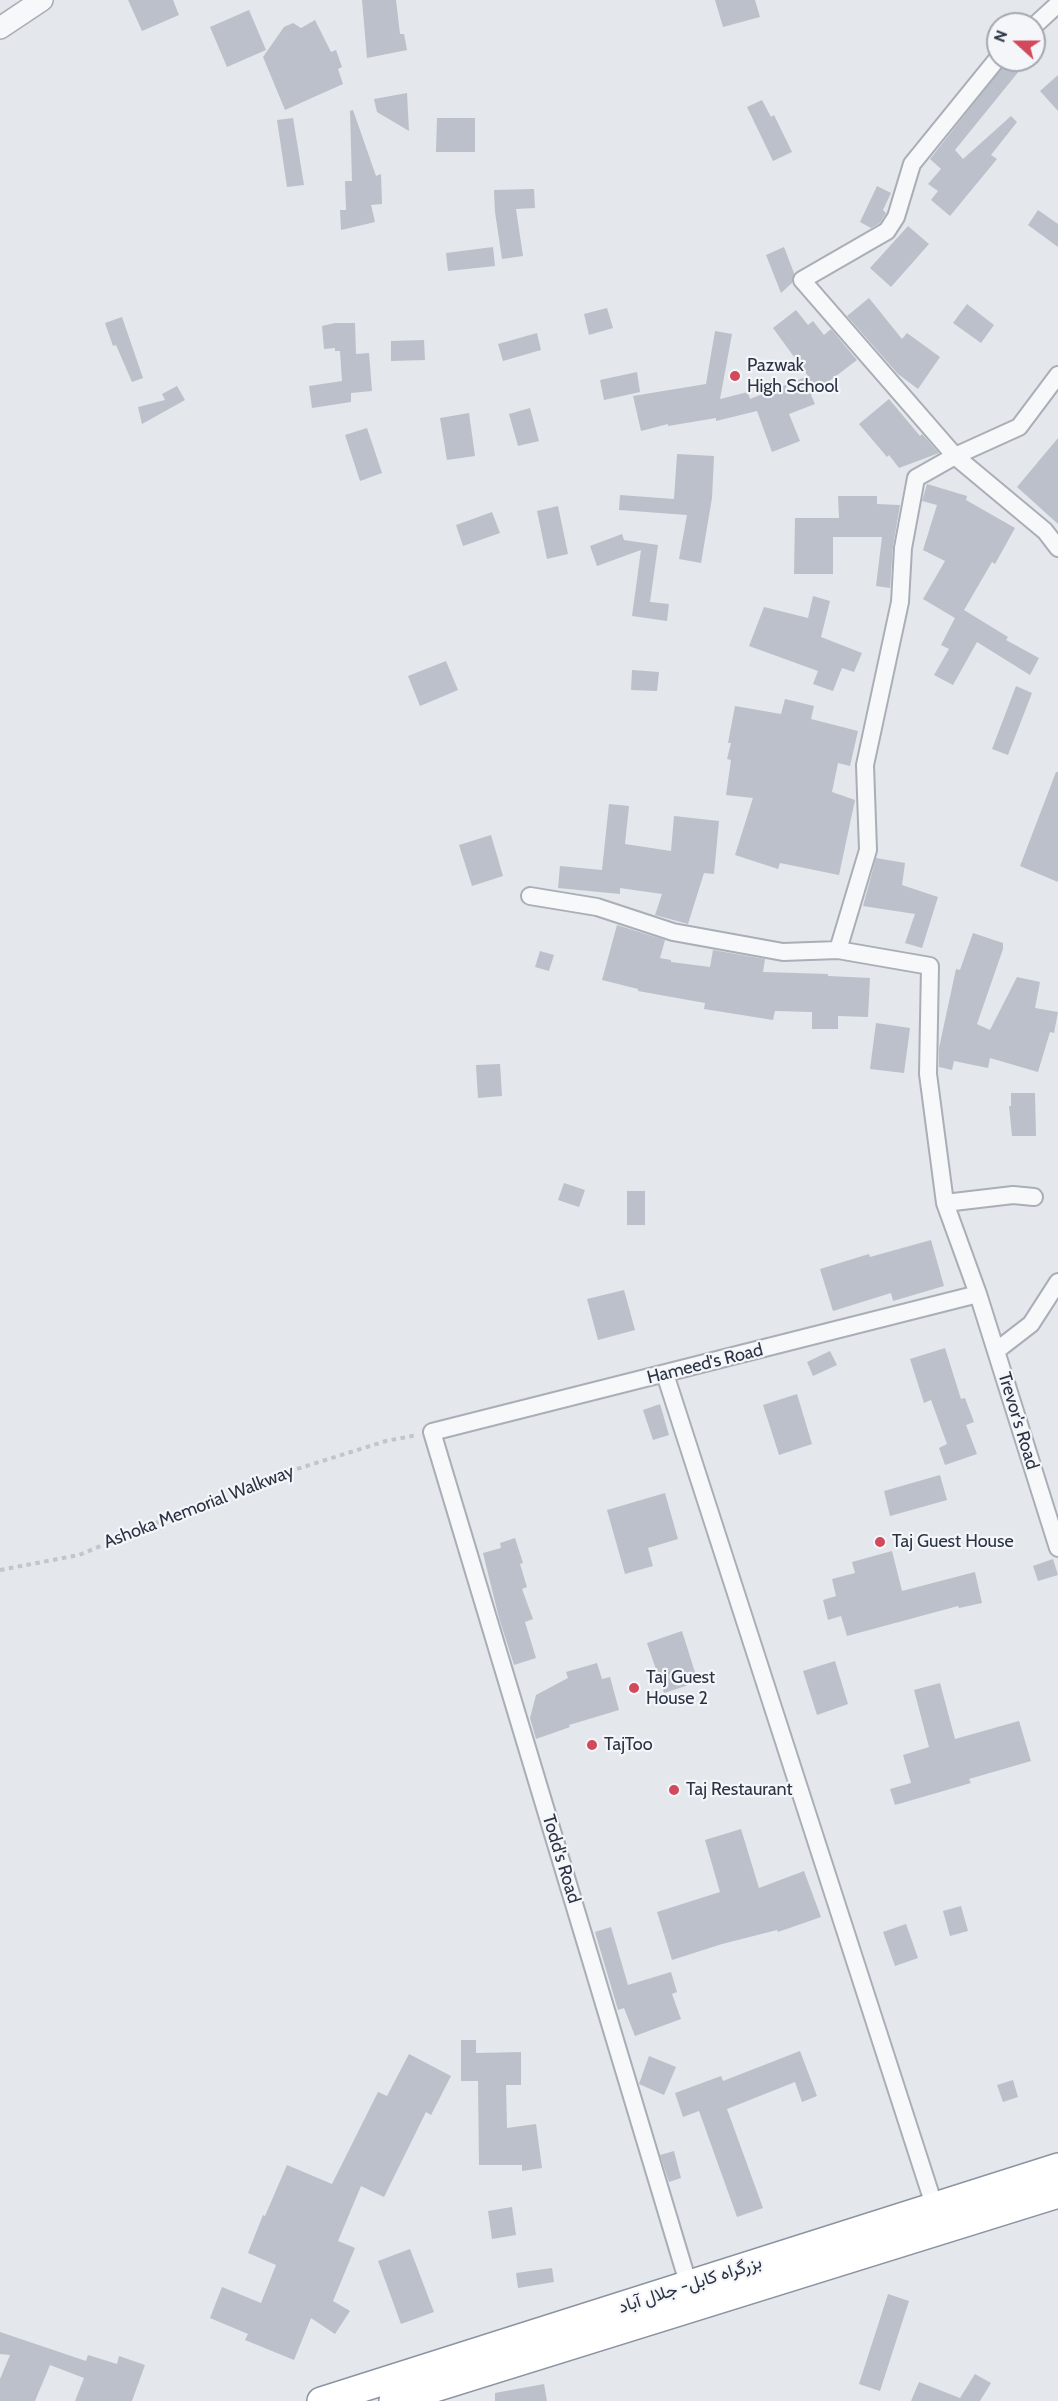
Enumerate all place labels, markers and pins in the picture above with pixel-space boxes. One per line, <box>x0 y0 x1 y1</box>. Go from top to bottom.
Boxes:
place label: Pazwak High School <box>747 355 839 398</box>
marker: Pazwak High School <box>728 369 742 383</box>
place label: Taj Guest House <box>892 1531 1014 1553</box>
marker: Taj Guest House <box>873 1535 887 1549</box>
place label: Taj Guest House 2 <box>646 1667 715 1710</box>
marker: Taj Guest House 2 <box>627 1681 641 1695</box>
place label: TajToo <box>604 1734 653 1756</box>
marker: TajToo <box>585 1738 599 1752</box>
place label: Taj Restaurant <box>686 1779 793 1801</box>
marker: Taj Restaurant <box>667 1783 681 1797</box>

